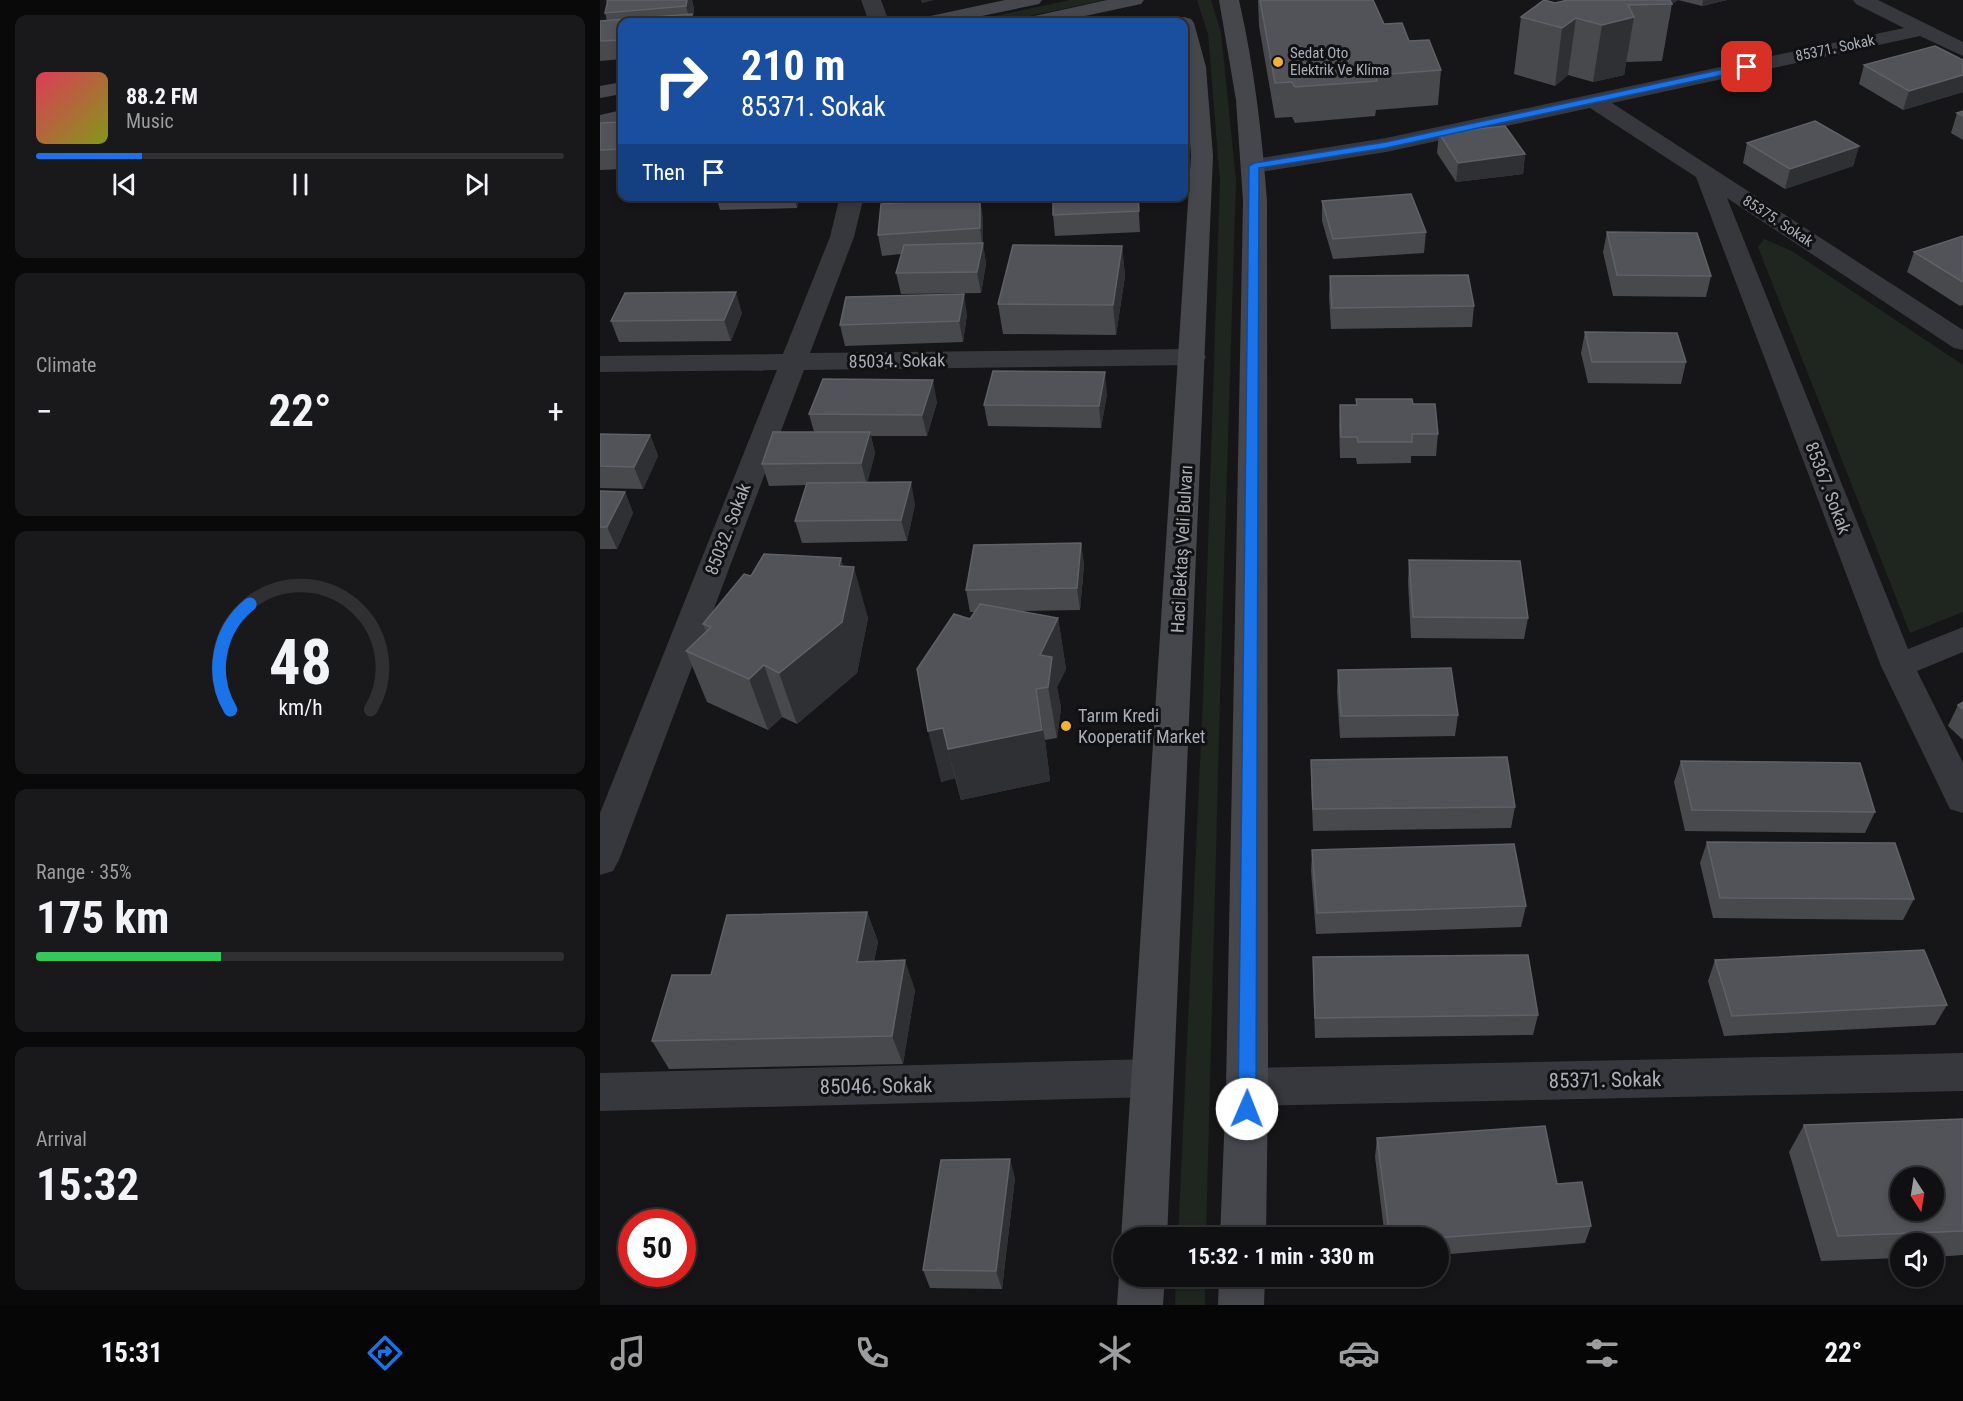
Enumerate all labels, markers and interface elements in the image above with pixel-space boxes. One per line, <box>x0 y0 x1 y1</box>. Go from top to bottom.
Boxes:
street label: 85371. Sokak <box>1794 31 1876 65</box>
text: 210 m <box>741 41 846 90</box>
pin <box>1721 41 1772 92</box>
icon: right <box>642 42 720 120</box>
place label: Sedat Oto Elektrik Ve Klima <box>1290 44 1389 79</box>
icon: arrive <box>1730 50 1763 83</box>
marker: Sedat Oto Elektrik Ve Klima <box>1271 55 1285 69</box>
text: 88.2 FM <box>126 84 198 109</box>
text: 85371. Sokak <box>741 91 886 123</box>
text: Music <box>126 109 174 133</box>
icon: arrive <box>697 156 730 189</box>
text: Then <box>642 160 685 185</box>
icon: previous <box>108 168 141 201</box>
icon: pause <box>284 168 317 201</box>
icon: next <box>460 168 493 201</box>
street label: 85375. Sokak <box>1739 192 1817 251</box>
street label: 85034. Sokak <box>849 349 945 372</box>
text: Climate <box>36 353 96 377</box>
text: 22° <box>269 384 332 437</box>
text: − <box>36 392 53 431</box>
text: + <box>548 392 564 431</box>
street label: 85367. Sokak <box>1801 439 1856 537</box>
street label: Haci Bektaş Veli Bulvarı <box>1167 464 1196 633</box>
street label: 85032. Sokak <box>700 480 755 578</box>
text: 48 <box>268 626 332 699</box>
text: km/h <box>278 695 322 720</box>
place label: Tarım Kredi Kooperatif Market <box>1078 705 1205 747</box>
marker: Tarım Kredi Kooperatif Market <box>1059 719 1073 733</box>
text: Range · 35% <box>36 860 132 884</box>
text: 175 km <box>36 891 169 944</box>
street label: 85371. Sokak <box>1548 1067 1662 1093</box>
street label: 85046. Sokak <box>819 1073 933 1099</box>
position arrow <box>1215 1077 1279 1141</box>
text: Arrival <box>36 1127 87 1151</box>
text: 15:32 <box>36 1158 139 1211</box>
north arrow <box>1890 1167 1944 1221</box>
map controls <box>1890 1167 1944 1287</box>
speed limit sign: 50 <box>618 1209 696 1287</box>
button: sound <box>1890 1233 1944 1287</box>
text: 15:32 · 1 min · 330 m <box>1188 1244 1374 1269</box>
icon: directions <box>364 1332 406 1374</box>
icon: music <box>607 1332 649 1374</box>
icon: phone <box>851 1332 893 1374</box>
icon: climate <box>1094 1332 1136 1374</box>
icon: car <box>1338 1332 1380 1374</box>
icon: filters <box>1581 1332 1623 1374</box>
text: 15:31 <box>101 1337 163 1369</box>
text: 22° <box>1824 1337 1862 1369</box>

